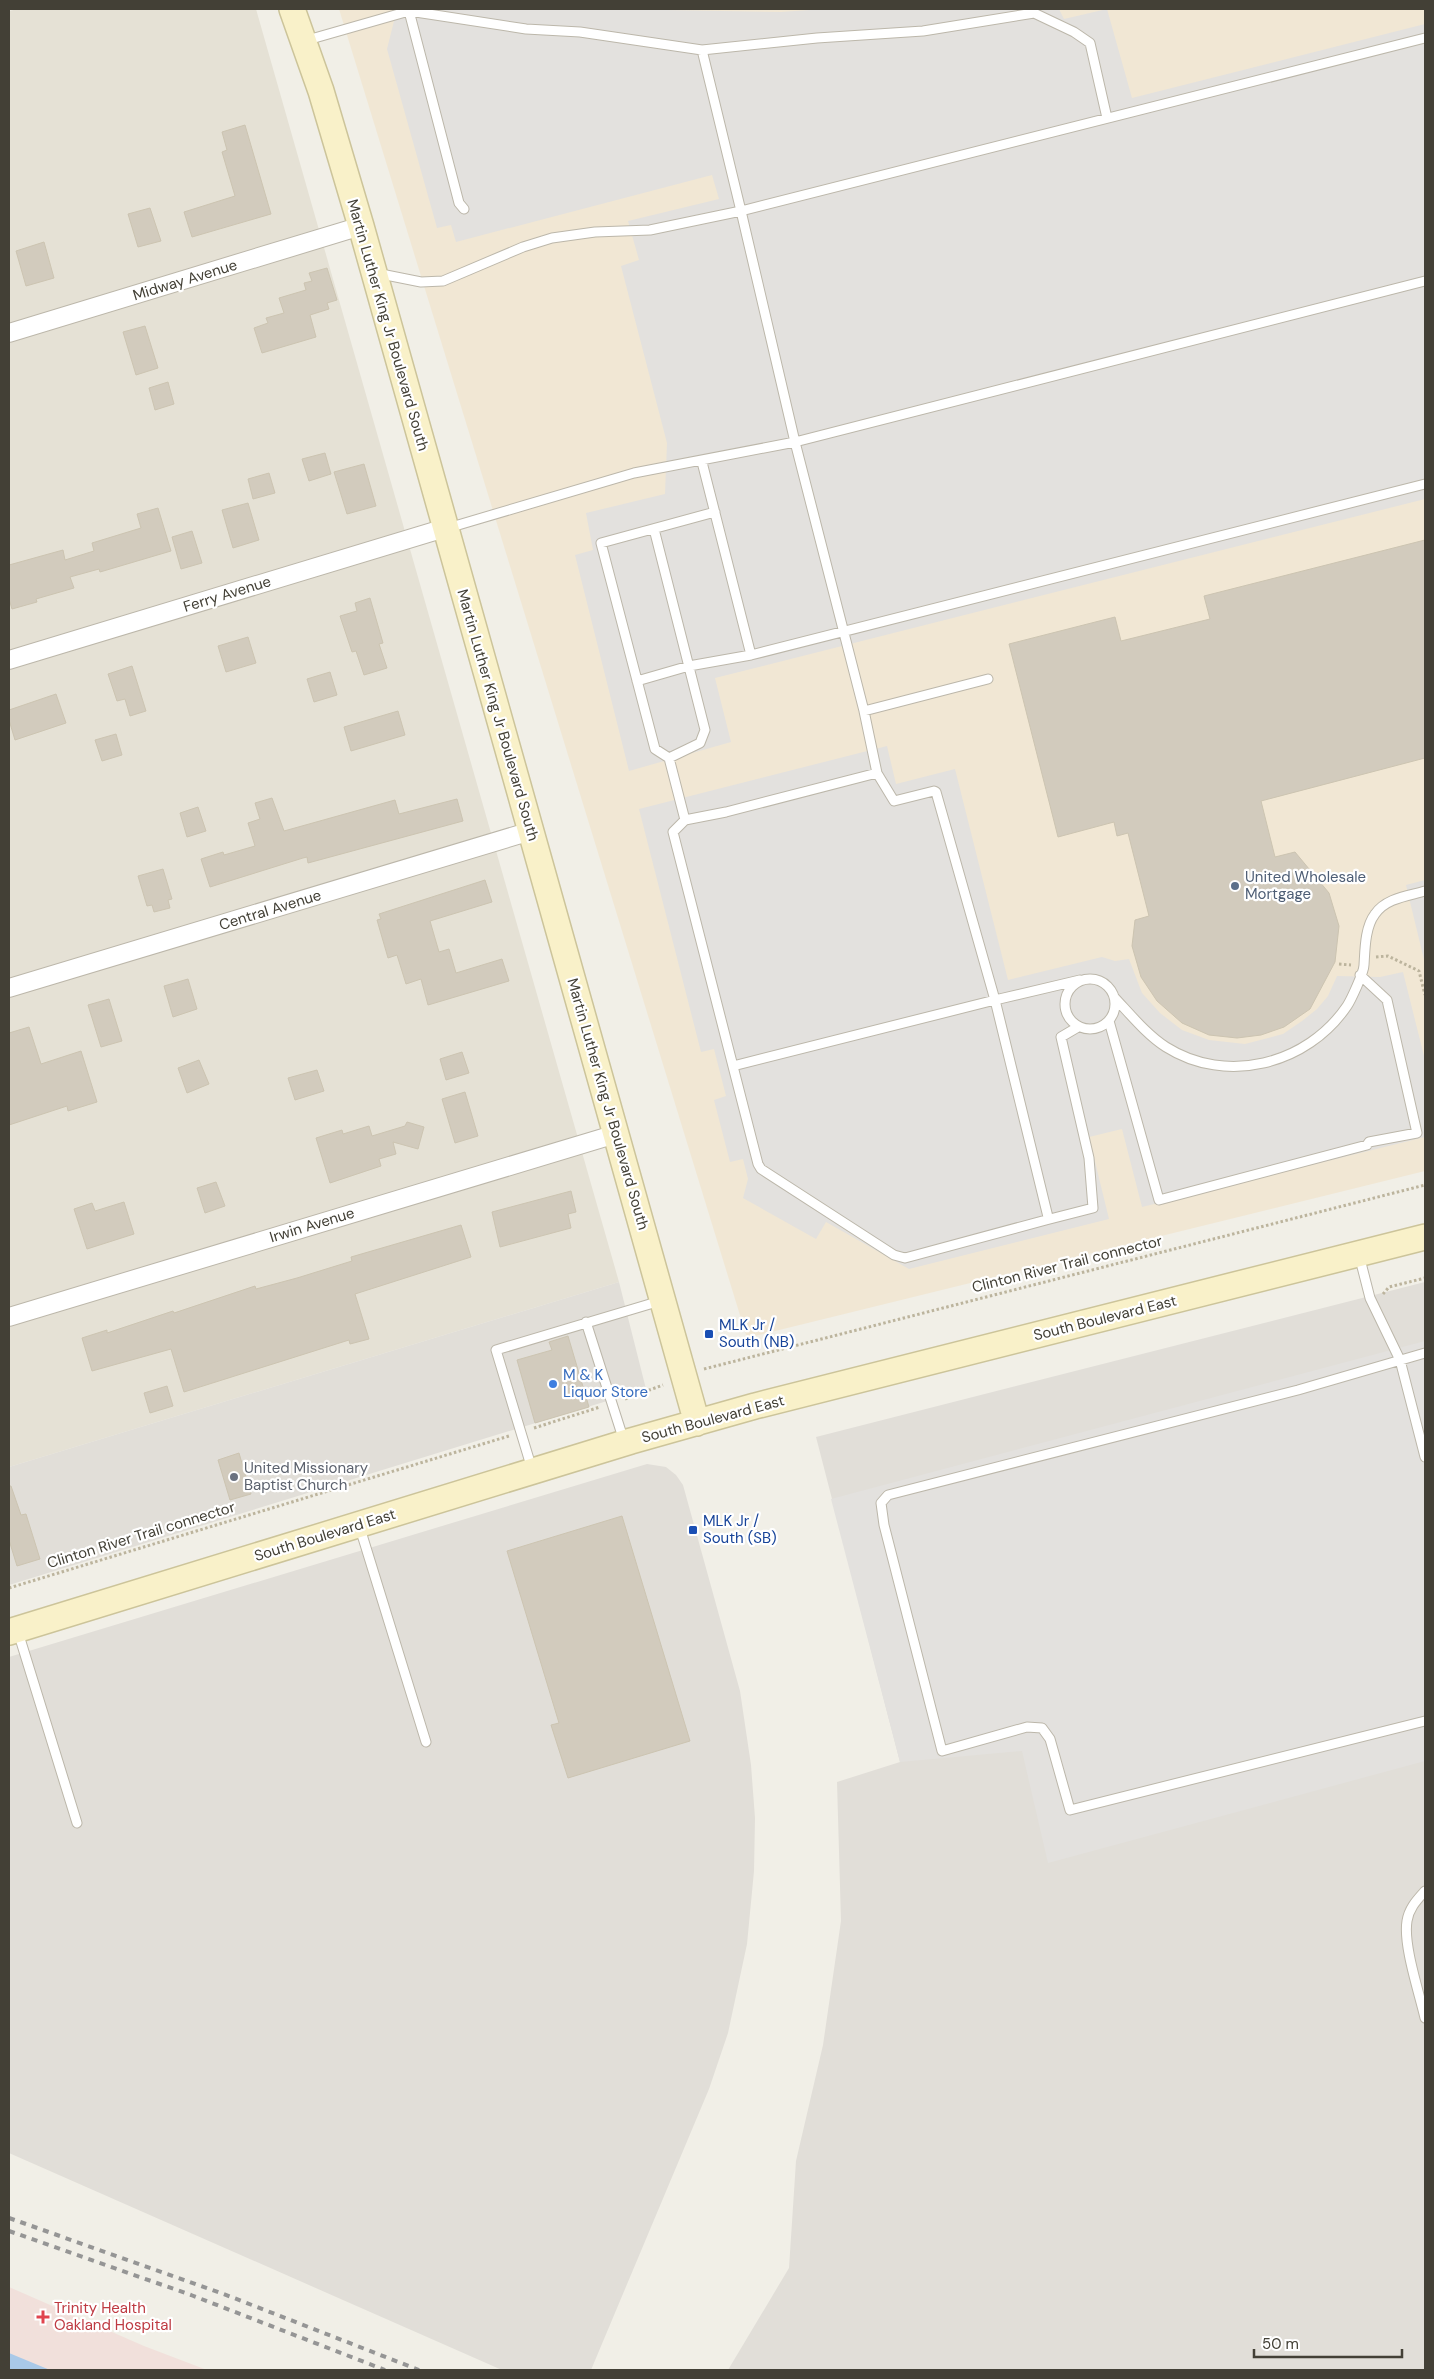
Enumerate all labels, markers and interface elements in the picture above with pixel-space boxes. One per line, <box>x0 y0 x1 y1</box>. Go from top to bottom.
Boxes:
street label: Martin Luther King Jr Boulevard South <box>342 197 434 453</box>
street label: Midway Avenue <box>130 255 240 305</box>
street label: Ferry Avenue <box>181 571 273 617</box>
street label: Martin Luther King Jr Boulevard South <box>452 587 544 843</box>
place label: United Wholesale Mortgage <box>1245 867 1366 904</box>
marker: United Wholesale Mortgage <box>1229 880 1241 892</box>
street label: Central Avenue <box>216 885 324 935</box>
street label: Martin Luther King Jr Boulevard South <box>562 976 654 1232</box>
street label: Irwin Avenue <box>267 1203 357 1247</box>
street label: Clinton River Trail connector <box>970 1231 1165 1297</box>
street label: South Boulevard East <box>1031 1291 1179 1345</box>
place label: MLK Jr / South (NB) <box>719 1315 794 1352</box>
marker: MLK Jr / South (NB) <box>703 1328 715 1340</box>
place label: M & K Liquor Store <box>563 1365 648 1402</box>
marker: M & K Liquor Store <box>547 1378 559 1390</box>
street label: South Boulevard East <box>639 1390 787 1448</box>
place label: United Missionary Baptist Church <box>244 1458 369 1495</box>
marker: United Missionary Baptist Church <box>228 1471 240 1483</box>
street label: Clinton River Trail connector <box>45 1497 238 1573</box>
street label: South Boulevard East <box>252 1504 398 1566</box>
place label: MLK Jr / South (SB) <box>703 1511 777 1548</box>
marker: MLK Jr / South (SB) <box>687 1524 699 1536</box>
place label: Trinity Health Oakland Hospital <box>54 2298 172 2335</box>
marker: Trinity Health Oakland Hospital <box>36 2310 50 2324</box>
scale bar <box>1254 2326 1402 2358</box>
text: 50 m <box>1262 2334 1299 2354</box>

